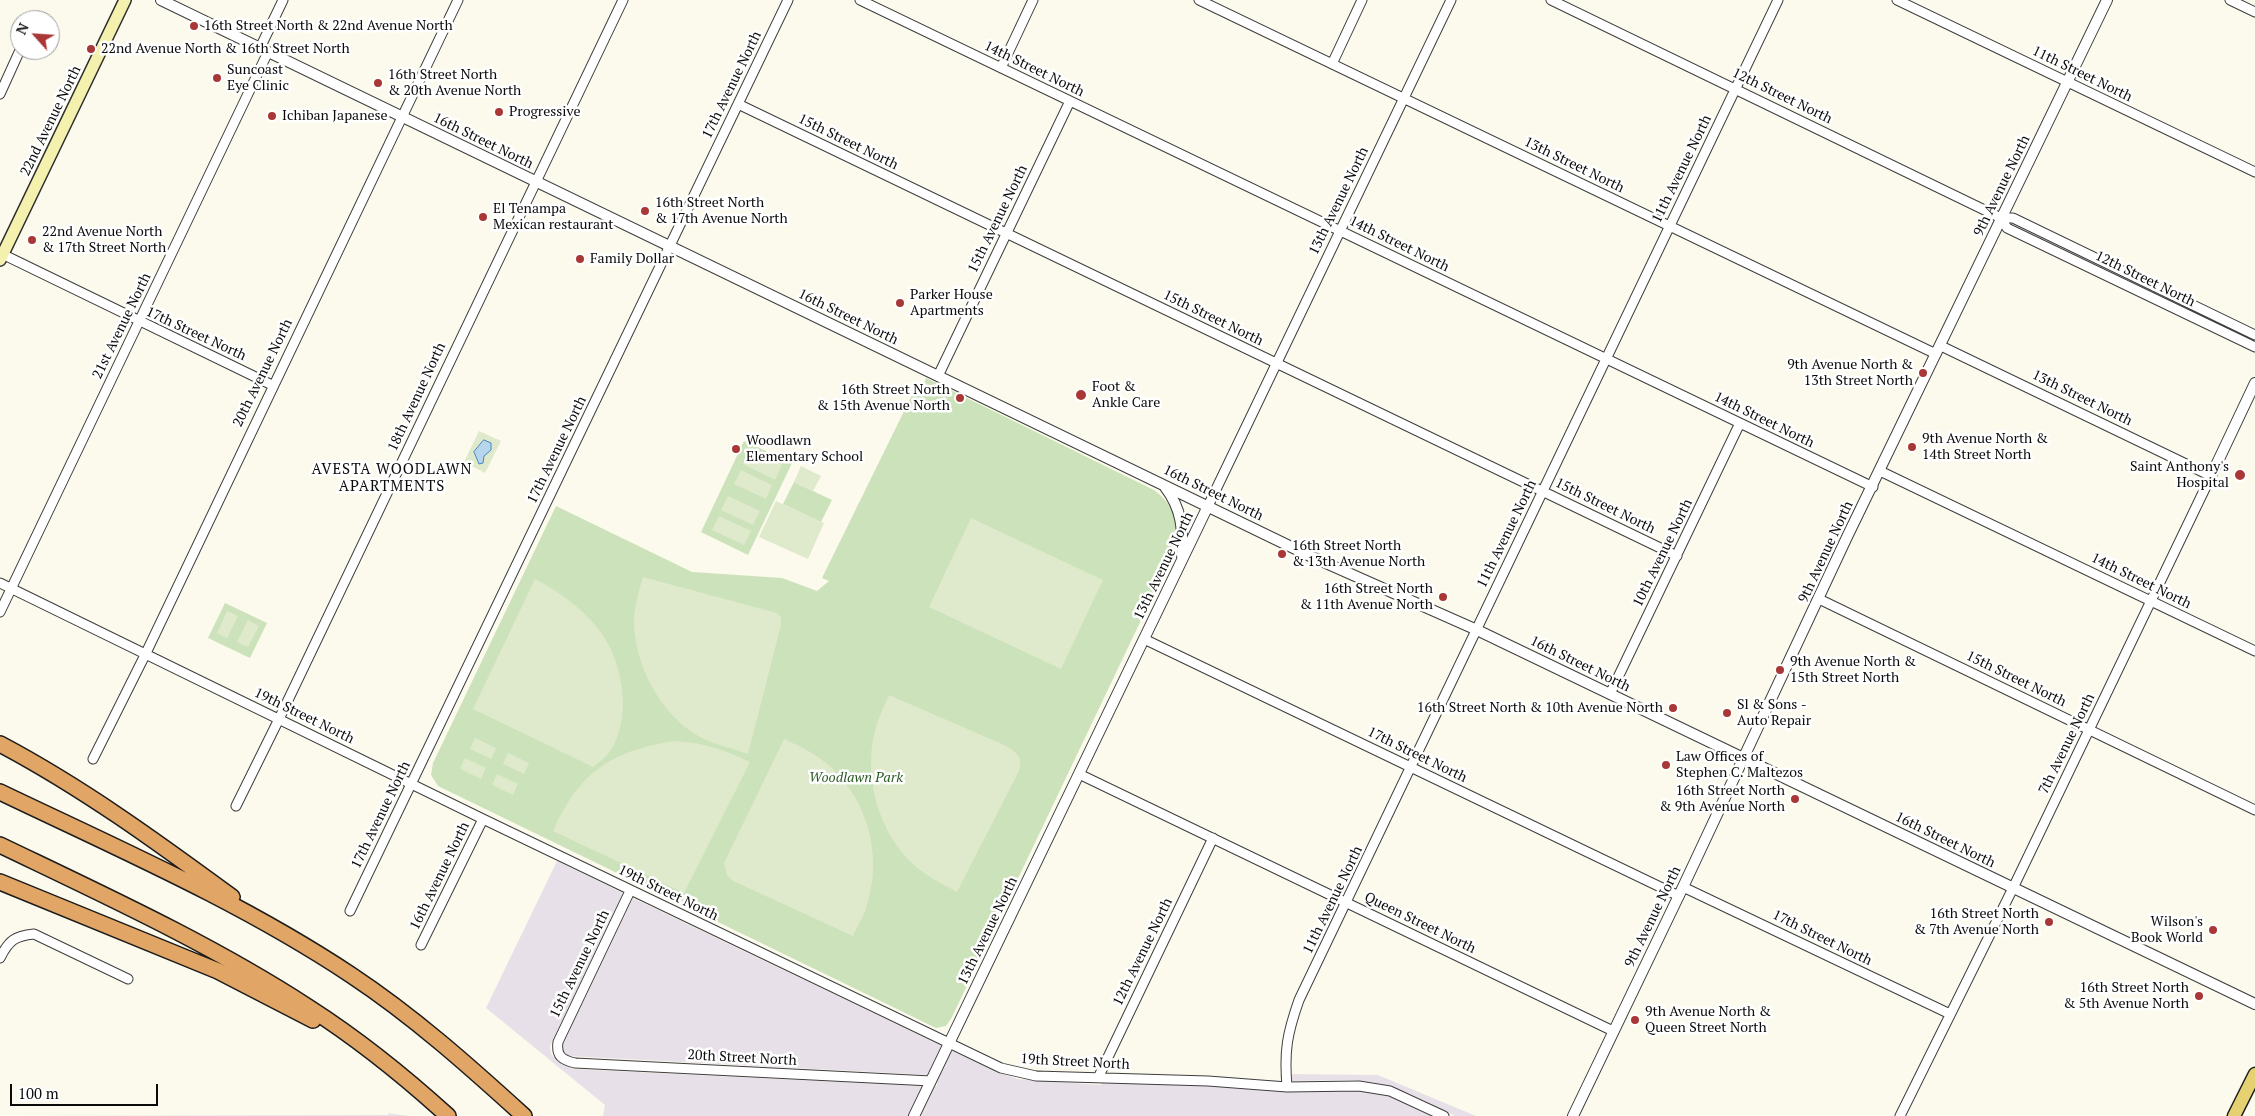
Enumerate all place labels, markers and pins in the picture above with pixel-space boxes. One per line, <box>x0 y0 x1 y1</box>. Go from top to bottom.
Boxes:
place label: 16th Street North & 22nd Avenue North <box>204 18 453 34</box>
marker: 16th Street North & 22nd Avenue North <box>188 20 200 32</box>
place label: 22nd Avenue North & 16th Street North <box>101 41 350 57</box>
marker: 22nd Avenue North & 16th Street North <box>85 43 97 55</box>
place label: Suncoast Eye Clinic <box>227 62 289 94</box>
place label: 16th Street North & 20th Avenue North <box>388 67 521 100</box>
marker: Suncoast Eye Clinic <box>211 72 223 84</box>
marker: 16th Street North & 20th Avenue North <box>372 77 384 89</box>
place label: Progressive <box>509 104 580 120</box>
marker: Progressive <box>493 106 505 118</box>
place label: Ichiban Japanese <box>282 108 388 124</box>
marker: Ichiban Japanese <box>266 110 278 122</box>
place label: 16th Street North & 17th Avenue North <box>655 195 788 228</box>
place label: El Tenampa Mexican restaurant <box>493 201 613 233</box>
marker: 16th Street North & 17th Avenue North <box>639 205 651 217</box>
marker: El Tenampa Mexican restaurant <box>477 211 489 223</box>
place label: 22nd Avenue North & 17th Street North <box>42 224 166 256</box>
marker: 22nd Avenue North & 17th Street North <box>26 234 38 246</box>
place label: Family Dollar <box>590 251 674 267</box>
marker: Family Dollar <box>574 253 586 265</box>
place label: Parker House Apartments <box>910 287 993 320</box>
marker: Parker House Apartments <box>894 297 906 309</box>
place label: 9th Avenue North & 13th Street North <box>1787 357 1913 390</box>
marker: 9th Avenue North & 13th Street North <box>1917 367 1929 379</box>
place label: Foot & Ankle Care <box>1092 379 1160 412</box>
place label: 16th Street North & 15th Avenue North <box>817 382 950 414</box>
marker: Foot & Ankle Care <box>1074 388 1088 402</box>
marker: 16th Street North & 15th Avenue North <box>954 392 966 404</box>
place label: 9th Avenue North & 14th Street North <box>1922 431 2048 464</box>
place label: Woodlawn Elementary School <box>746 433 863 466</box>
marker: 9th Avenue North & 14th Street North <box>1906 441 1918 453</box>
marker: Woodlawn Elementary School <box>730 443 742 455</box>
place label: Saint Anthony's Hospital <box>2130 459 2229 492</box>
marker: Saint Anthony's Hospital <box>2233 468 2247 482</box>
place label: 16th Street North & 13th Avenue North <box>1292 538 1425 570</box>
marker: 16th Street North & 13th Avenue North <box>1276 548 1288 560</box>
place label: 16th Street North & 11th Avenue North <box>1300 581 1433 614</box>
marker: 16th Street North & 11th Avenue North <box>1437 591 1449 603</box>
place label: 9th Avenue North & 15th Street North <box>1790 654 1916 686</box>
marker: 9th Avenue North & 15th Street North <box>1774 664 1786 676</box>
place label: Sl & Sons - Auto Repair <box>1737 697 1811 730</box>
place label: 16th Street North & 10th Avenue North <box>1417 700 1663 716</box>
marker: 16th Street North & 10th Avenue North <box>1667 702 1679 714</box>
marker: Sl & Sons - Auto Repair <box>1721 707 1733 719</box>
place label: Law Offices of Stephen C. Maltezos <box>1676 749 1803 782</box>
marker: Law Offices of Stephen C. Maltezos <box>1660 759 1672 771</box>
place label: 16th Street North & 9th Avenue North <box>1659 783 1785 816</box>
marker: 16th Street North & 9th Avenue North <box>1789 793 1801 805</box>
place label: 16th Street North & 7th Avenue North <box>1914 906 2039 939</box>
place label: Wilson's Book World <box>2131 914 2203 946</box>
marker: 16th Street North & 7th Avenue North <box>2043 916 2055 928</box>
marker: Wilson's Book World <box>2207 924 2219 936</box>
place label: 16th Street North & 5th Avenue North <box>2063 980 2189 1012</box>
marker: 16th Street North & 5th Avenue North <box>2193 990 2205 1002</box>
place label: 9th Avenue North & Queen Street North <box>1645 1004 1771 1036</box>
marker: 9th Avenue North & Queen Street North <box>1629 1014 1641 1026</box>

